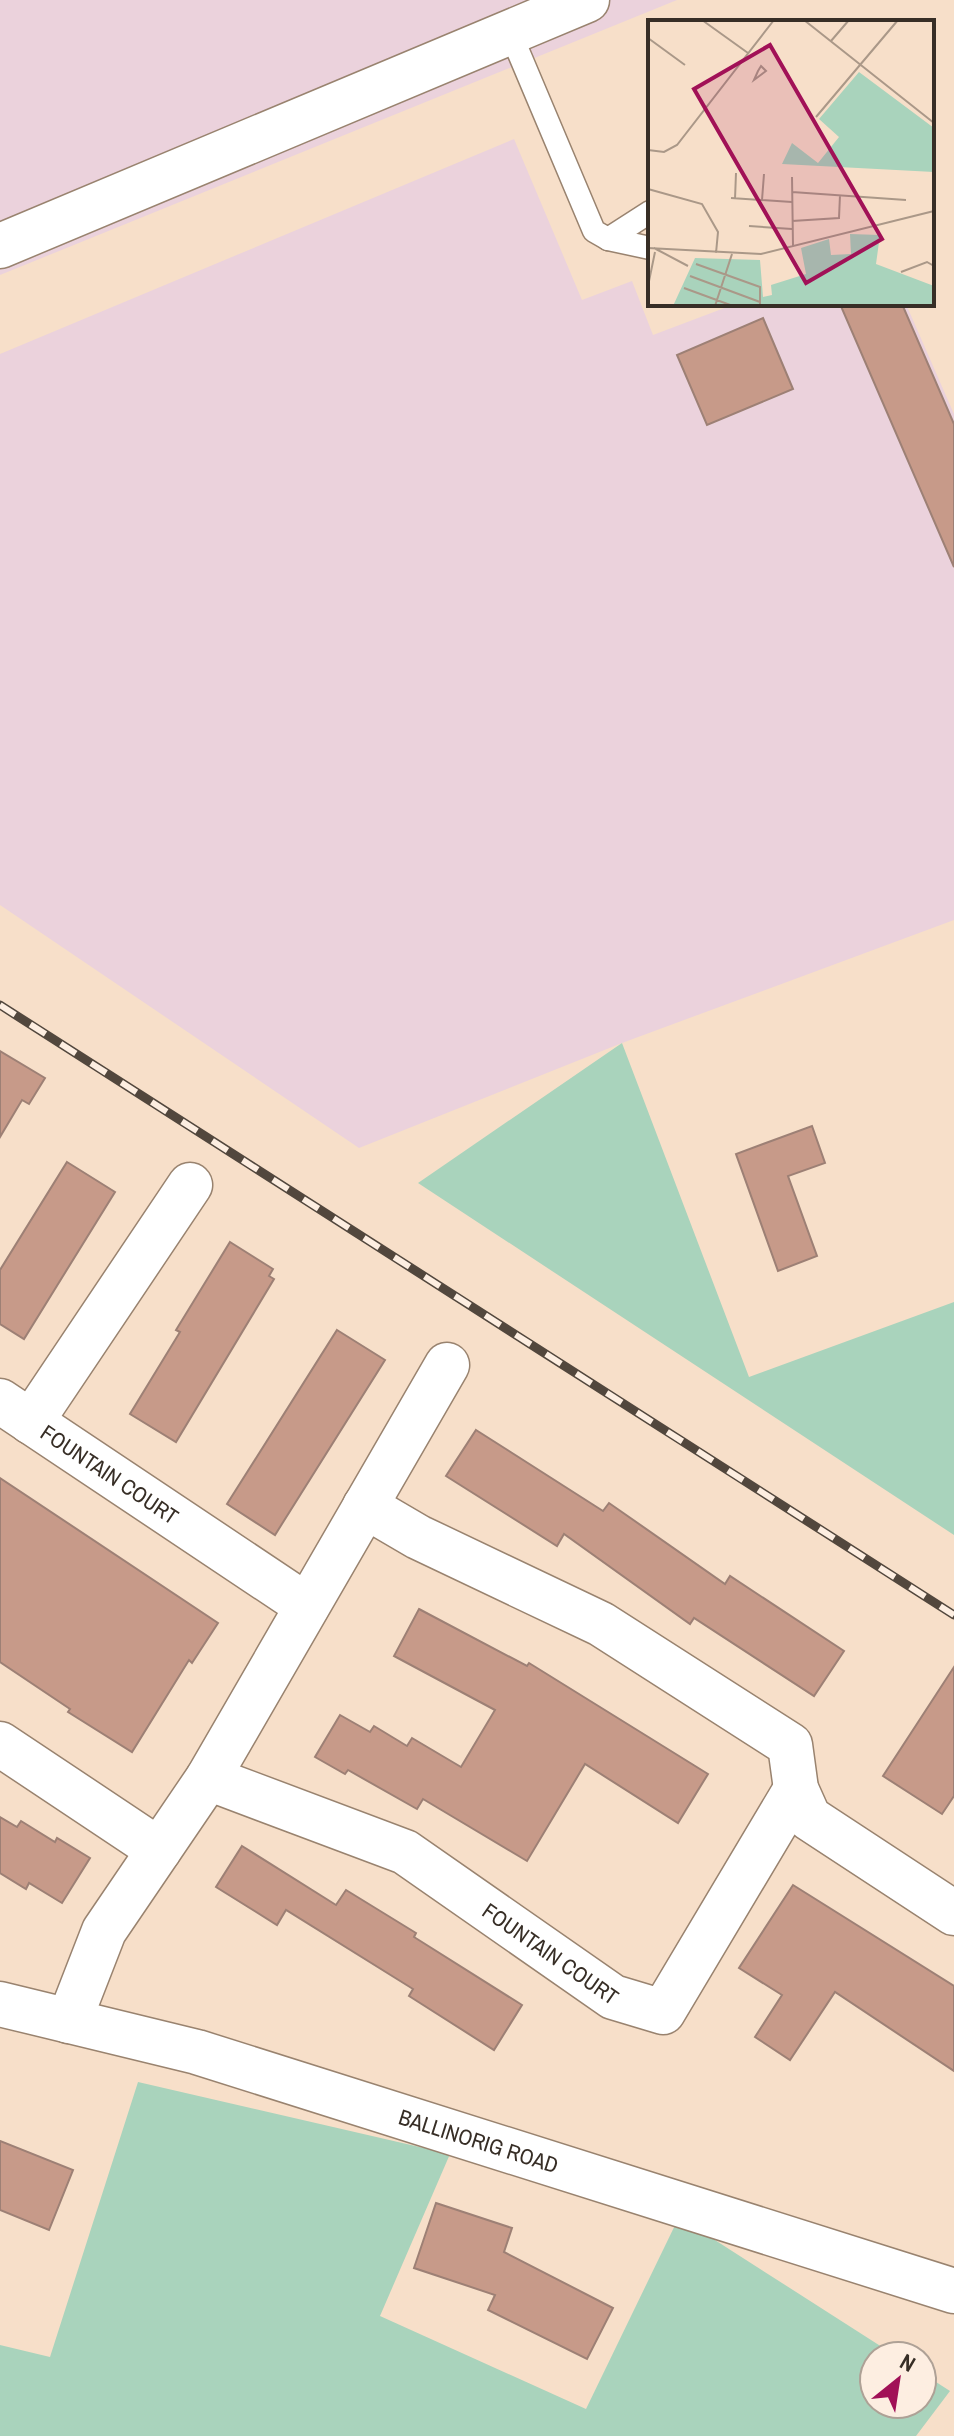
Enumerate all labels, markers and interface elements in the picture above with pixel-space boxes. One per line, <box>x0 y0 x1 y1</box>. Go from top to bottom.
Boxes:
inset map <box>648 20 934 306</box>
street label: FOUNTAIN COURT <box>35 1417 185 1531</box>
street label: FOUNTAIN COURT <box>477 1896 625 2012</box>
street label: BALLINORIG ROAD <box>395 2102 562 2180</box>
north arrow <box>858 2340 938 2420</box>
text: N <box>895 2346 921 2379</box>

